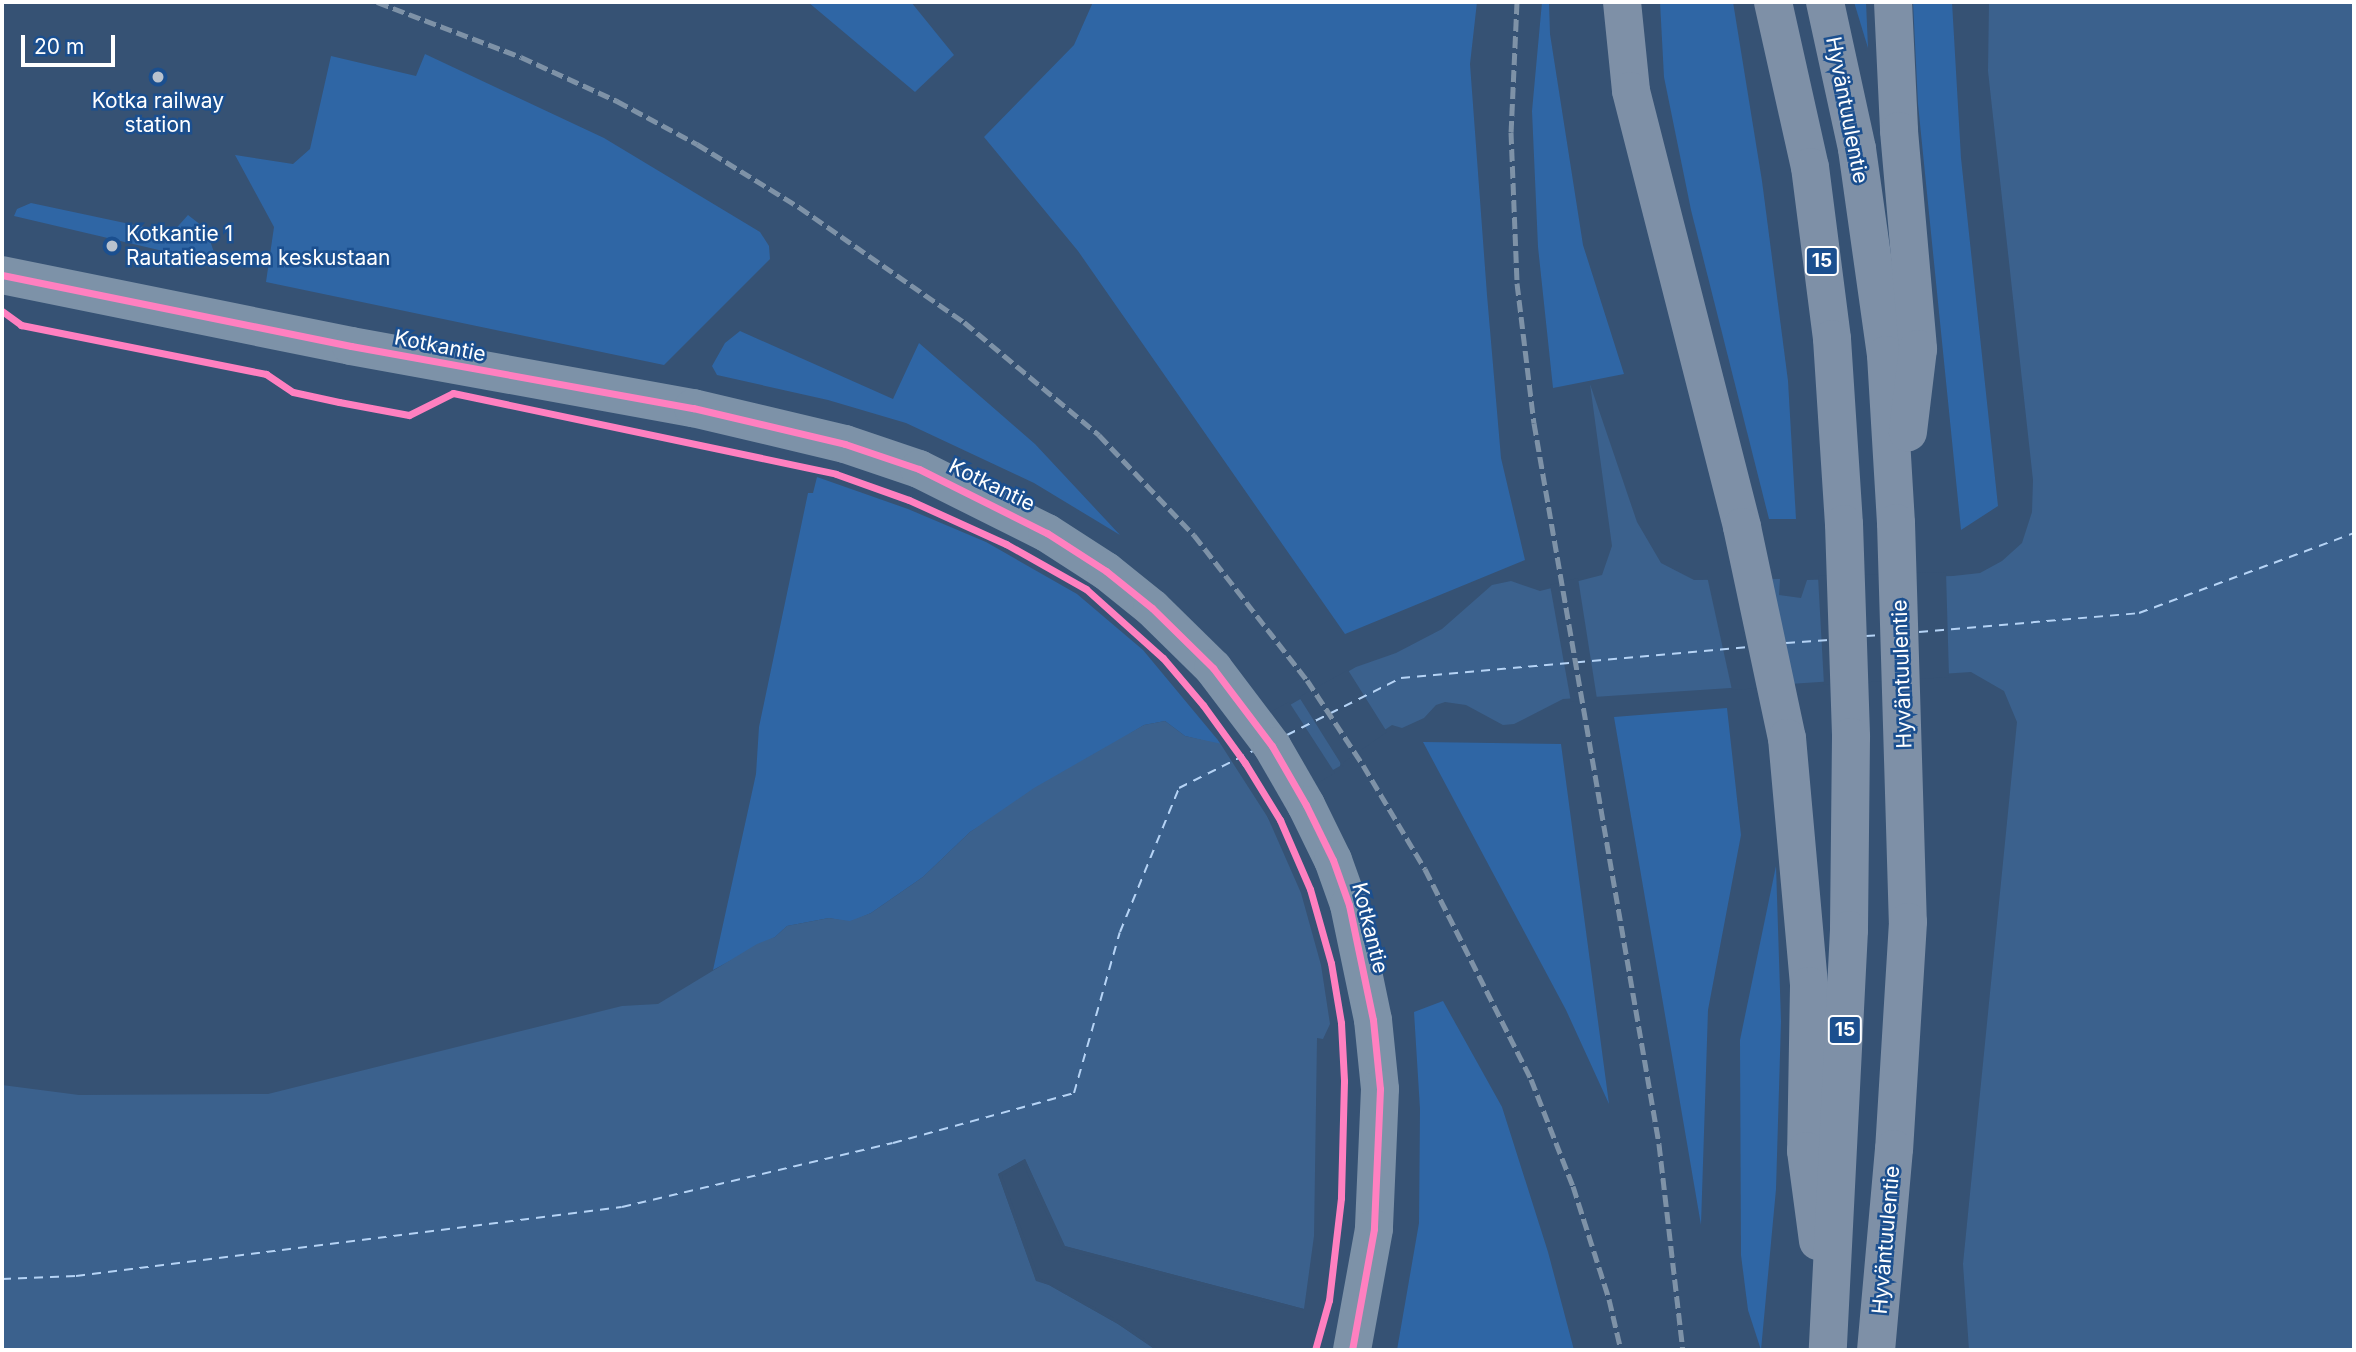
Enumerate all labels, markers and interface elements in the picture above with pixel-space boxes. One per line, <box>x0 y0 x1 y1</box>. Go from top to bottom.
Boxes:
scale bar <box>24 21 119 65</box>
text: 20 m <box>34 34 84 59</box>
street label: Hyväntuulentie <box>1820 34 1874 186</box>
marker: Kotka railway station <box>150 69 166 85</box>
place label: Kotka railway station <box>92 88 224 138</box>
place label: Kotkantie 1 Rautatieasema keskustaan <box>126 221 390 271</box>
marker: Kotkantie 1 Rautatieasema keskustaan <box>104 238 120 254</box>
road number: 15 <box>1804 246 1840 276</box>
street label: Kotkantie <box>392 325 488 367</box>
street label: Kotkantie <box>945 453 1039 517</box>
street label: Hyväntuulentie <box>1887 599 1917 749</box>
street label: Kotkantie <box>1347 880 1393 976</box>
road number: 15 <box>1828 1014 1862 1046</box>
street label: Hyväntuulentie <box>1867 1165 1905 1315</box>

